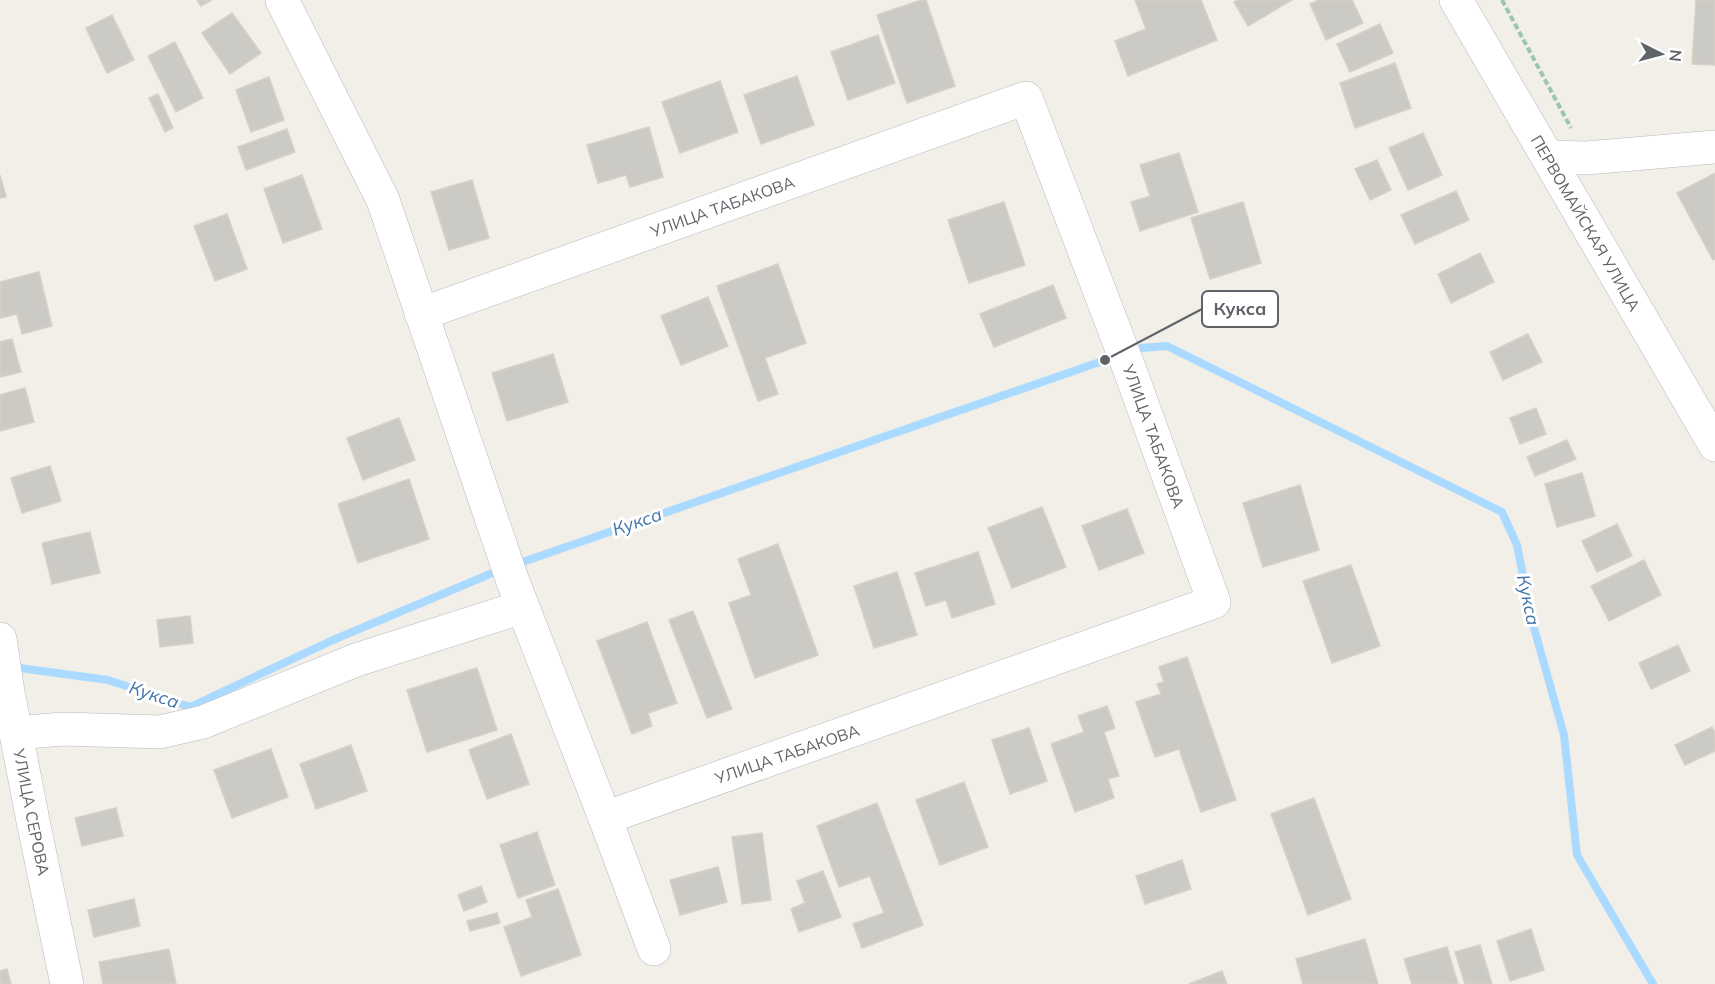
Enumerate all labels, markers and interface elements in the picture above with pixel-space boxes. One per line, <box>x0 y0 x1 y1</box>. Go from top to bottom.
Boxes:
north arrow <box>1631 24 1691 84</box>
text: N <box>1665 49 1686 63</box>
street label: ПЕРВОМАЙСКАЯ УЛИЦА <box>1527 131 1645 315</box>
street label: УЛИЦА ТАБАКОВА <box>647 171 797 242</box>
callout: Кукса <box>1202 291 1278 327</box>
text: Кукса <box>1214 297 1266 320</box>
street label: УЛИЦА ТАБАКОВА <box>1118 361 1189 511</box>
water label: Кукса <box>609 502 665 541</box>
water label: Кукса <box>1512 573 1545 627</box>
water label: Кукса <box>126 676 182 713</box>
street label: УЛИЦА ТАБАКОВА <box>711 720 862 788</box>
street label: УЛИЦА СЕРОВА <box>9 746 54 878</box>

